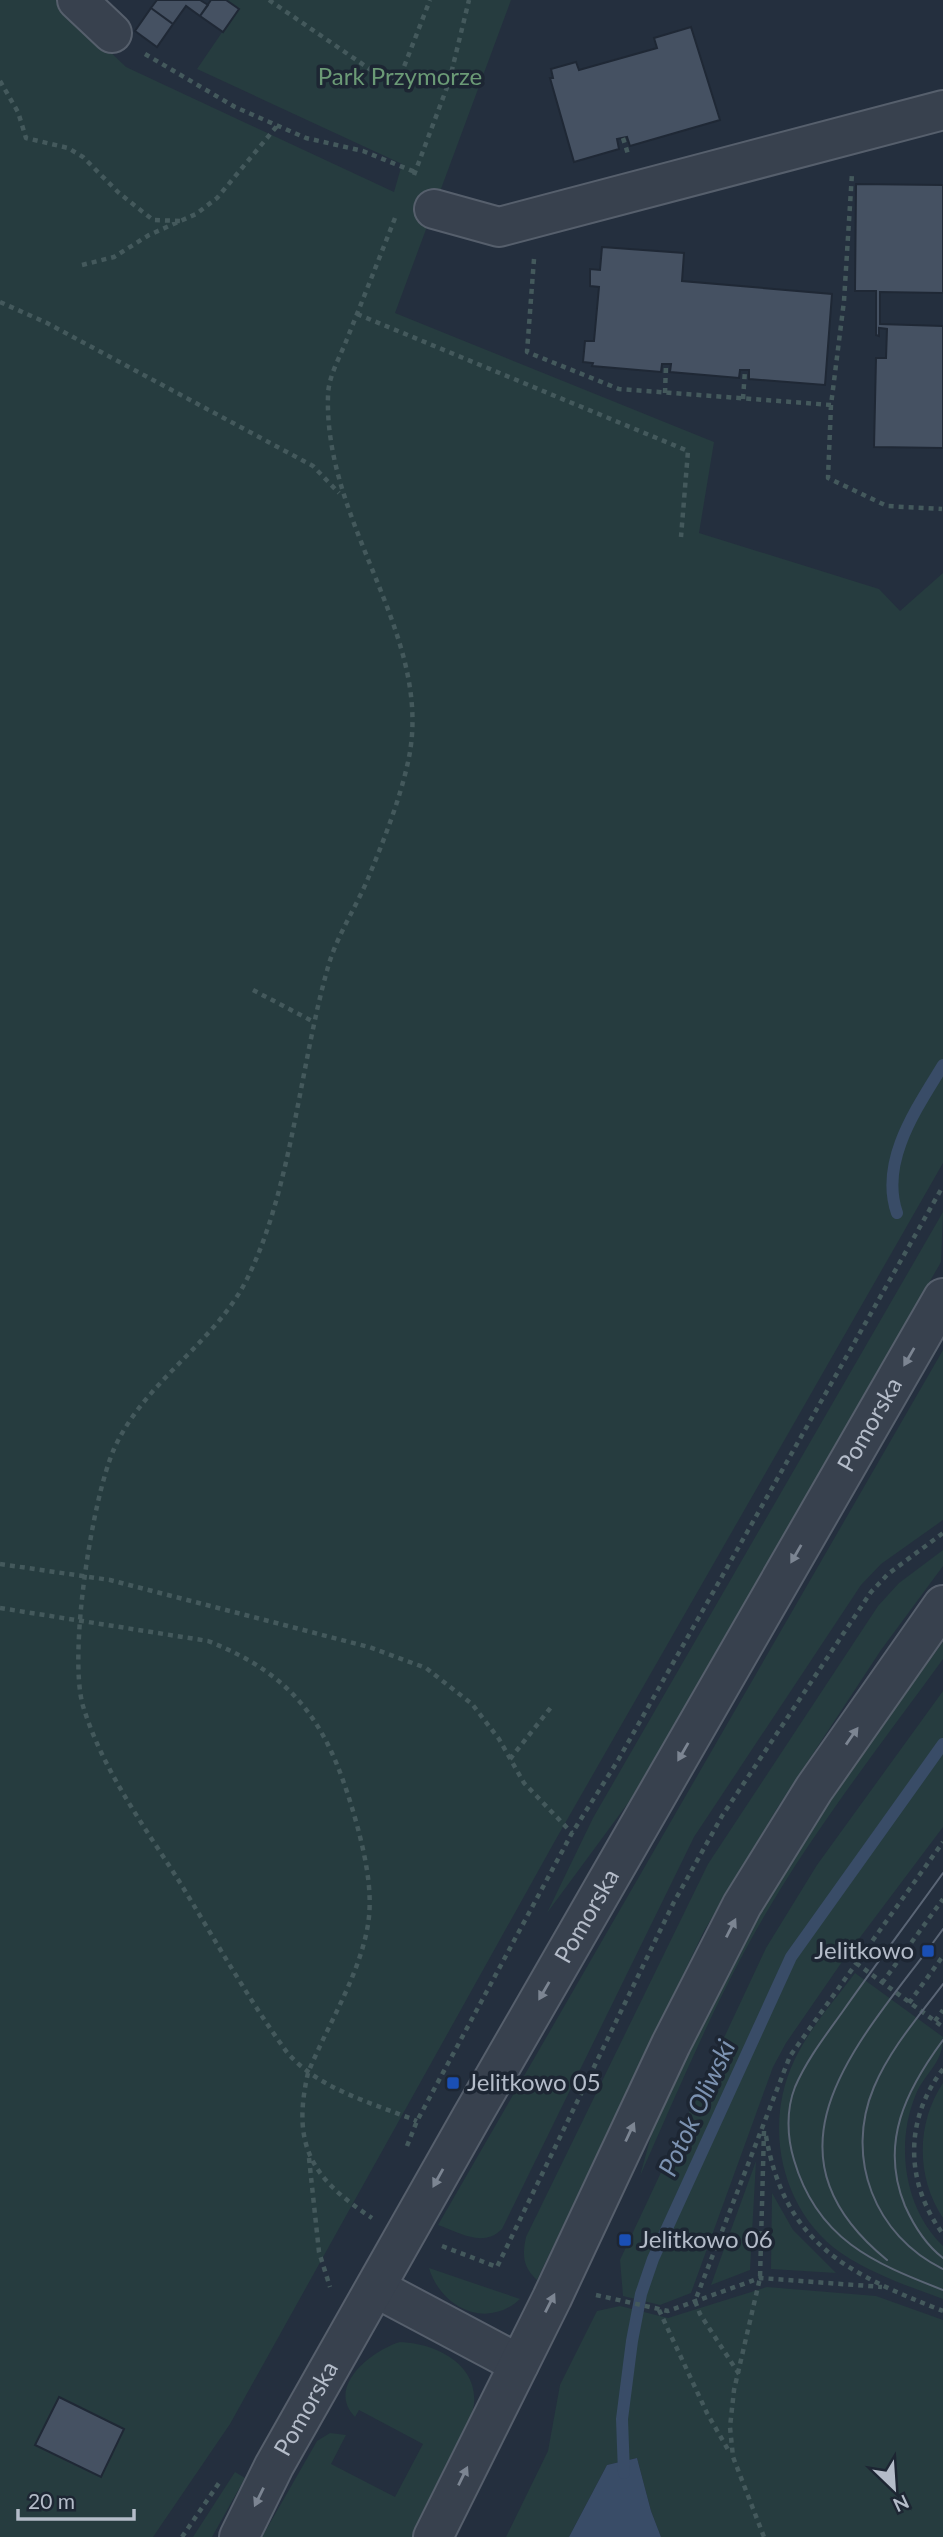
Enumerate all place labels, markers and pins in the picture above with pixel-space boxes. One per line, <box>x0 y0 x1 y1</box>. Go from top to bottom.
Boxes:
place label: Jelitkowo <box>814 1935 914 1964</box>
marker: Jelitkowo <box>920 1943 936 1959</box>
place label: Jelitkowo 05 <box>467 2067 601 2096</box>
marker: Jelitkowo 05 <box>445 2075 461 2091</box>
place label: Jelitkowo 06 <box>639 2224 773 2253</box>
marker: Jelitkowo 06 <box>617 2232 633 2248</box>

